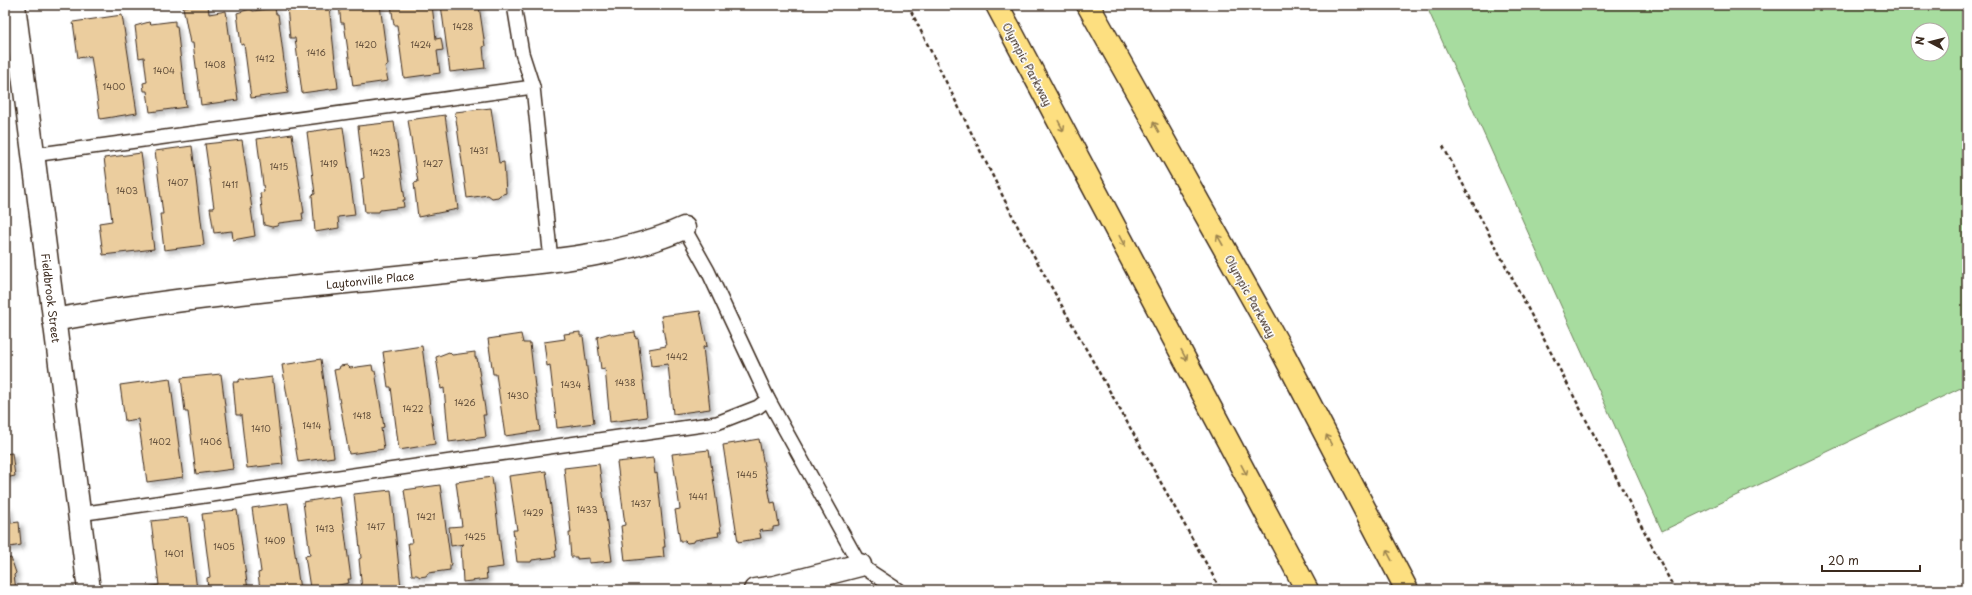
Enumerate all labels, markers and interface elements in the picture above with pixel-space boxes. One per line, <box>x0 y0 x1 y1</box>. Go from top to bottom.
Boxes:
house number: 1428 <box>453 19 473 33</box>
street label: Olympic Parkway <box>999 19 1057 109</box>
north arrow <box>1910 22 1950 62</box>
text: N <box>1911 35 1929 46</box>
house number: 1420 <box>355 37 377 51</box>
house number: 1424 <box>410 37 432 51</box>
house number: 1416 <box>306 45 326 59</box>
house number: 1412 <box>255 51 275 65</box>
house number: 1408 <box>204 57 226 71</box>
house number: 1404 <box>153 63 175 77</box>
house number: 1400 <box>103 79 126 93</box>
one-way arrow <box>1058 120 1066 132</box>
one-way arrow <box>1152 121 1160 133</box>
house number: 1431 <box>470 143 488 157</box>
house number: 1423 <box>369 145 391 159</box>
house number: 1419 <box>320 156 338 170</box>
house number: 1427 <box>423 156 443 170</box>
house number: 1415 <box>270 159 289 173</box>
house number: 1407 <box>168 175 188 189</box>
house number: 1411 <box>222 177 238 191</box>
house number: 1403 <box>116 183 138 197</box>
one-way arrow <box>1215 234 1223 246</box>
one-way arrow <box>1119 235 1127 247</box>
street label: Olympic Parkway <box>1221 251 1281 341</box>
street label: Fieldbrook Street <box>37 252 65 344</box>
street label: Laytonville Place <box>325 267 415 293</box>
house number: 1442 <box>666 349 688 363</box>
one-way arrow <box>1180 349 1188 361</box>
house number: 1438 <box>614 375 636 389</box>
house number: 1434 <box>560 377 582 391</box>
house number: 1430 <box>507 388 529 402</box>
house number: 1426 <box>454 395 476 409</box>
house number: 1422 <box>402 401 424 415</box>
house number: 1418 <box>353 408 371 422</box>
house number: 1414 <box>303 418 321 432</box>
house number: 1410 <box>251 421 271 435</box>
house number: 1402 <box>149 434 171 448</box>
house number: 1406 <box>200 434 222 448</box>
one-way arrow <box>1325 434 1332 446</box>
one-way arrow <box>1241 464 1248 476</box>
house number: 1445 <box>737 467 758 481</box>
house number: 1441 <box>689 489 707 503</box>
house number: 1437 <box>631 496 651 510</box>
house number: 1433 <box>576 502 598 516</box>
house number: 1429 <box>523 505 543 519</box>
house number: 1421 <box>417 509 435 523</box>
house number: 1417 <box>367 519 385 533</box>
house number: 1413 <box>315 521 335 535</box>
house number: 1425 <box>464 529 486 543</box>
house number: 1409 <box>264 533 286 547</box>
house number: 1405 <box>213 539 235 553</box>
house number: 1401 <box>164 546 184 560</box>
scale bar <box>1822 547 1920 573</box>
one-way arrow <box>1385 550 1392 562</box>
text: 20 m <box>1828 551 1859 569</box>

